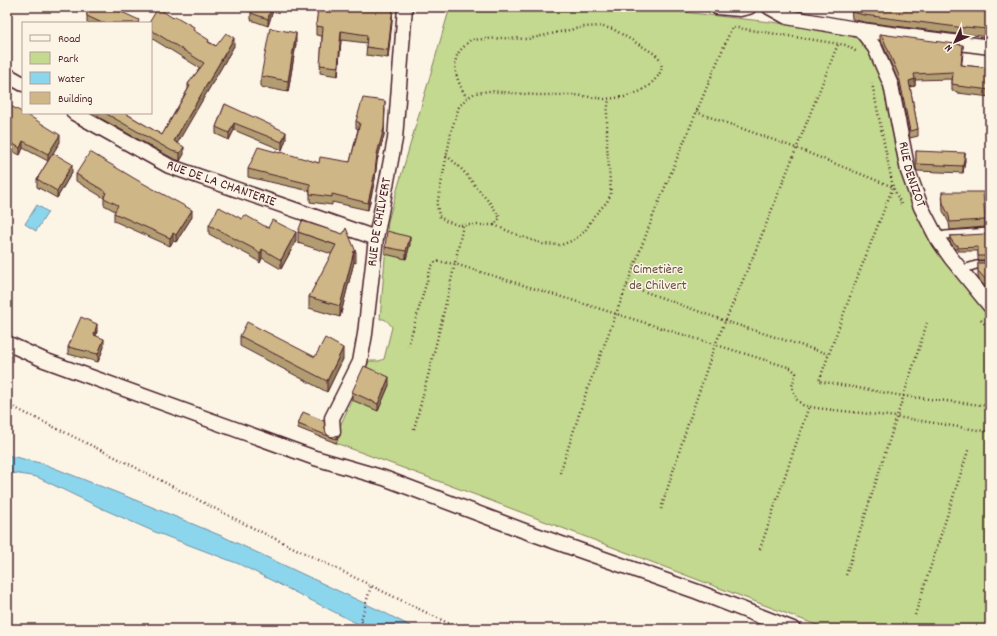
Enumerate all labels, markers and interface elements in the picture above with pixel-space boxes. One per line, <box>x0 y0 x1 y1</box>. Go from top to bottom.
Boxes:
legend <box>22 22 152 114</box>
north arrow <box>935 22 975 62</box>
text: Road <box>58 31 80 48</box>
text: N <box>941 40 957 55</box>
text: Park <box>58 51 79 68</box>
text: Water <box>58 71 85 88</box>
text: Building <box>58 91 93 108</box>
street label: RUE DENIZOT <box>892 140 930 211</box>
street label: RUE DE LA CHANTERIE <box>164 156 279 213</box>
street label: RUE DE CHILVERT <box>363 176 397 268</box>
park label: Cimetière de Chilvert <box>629 260 687 296</box>

